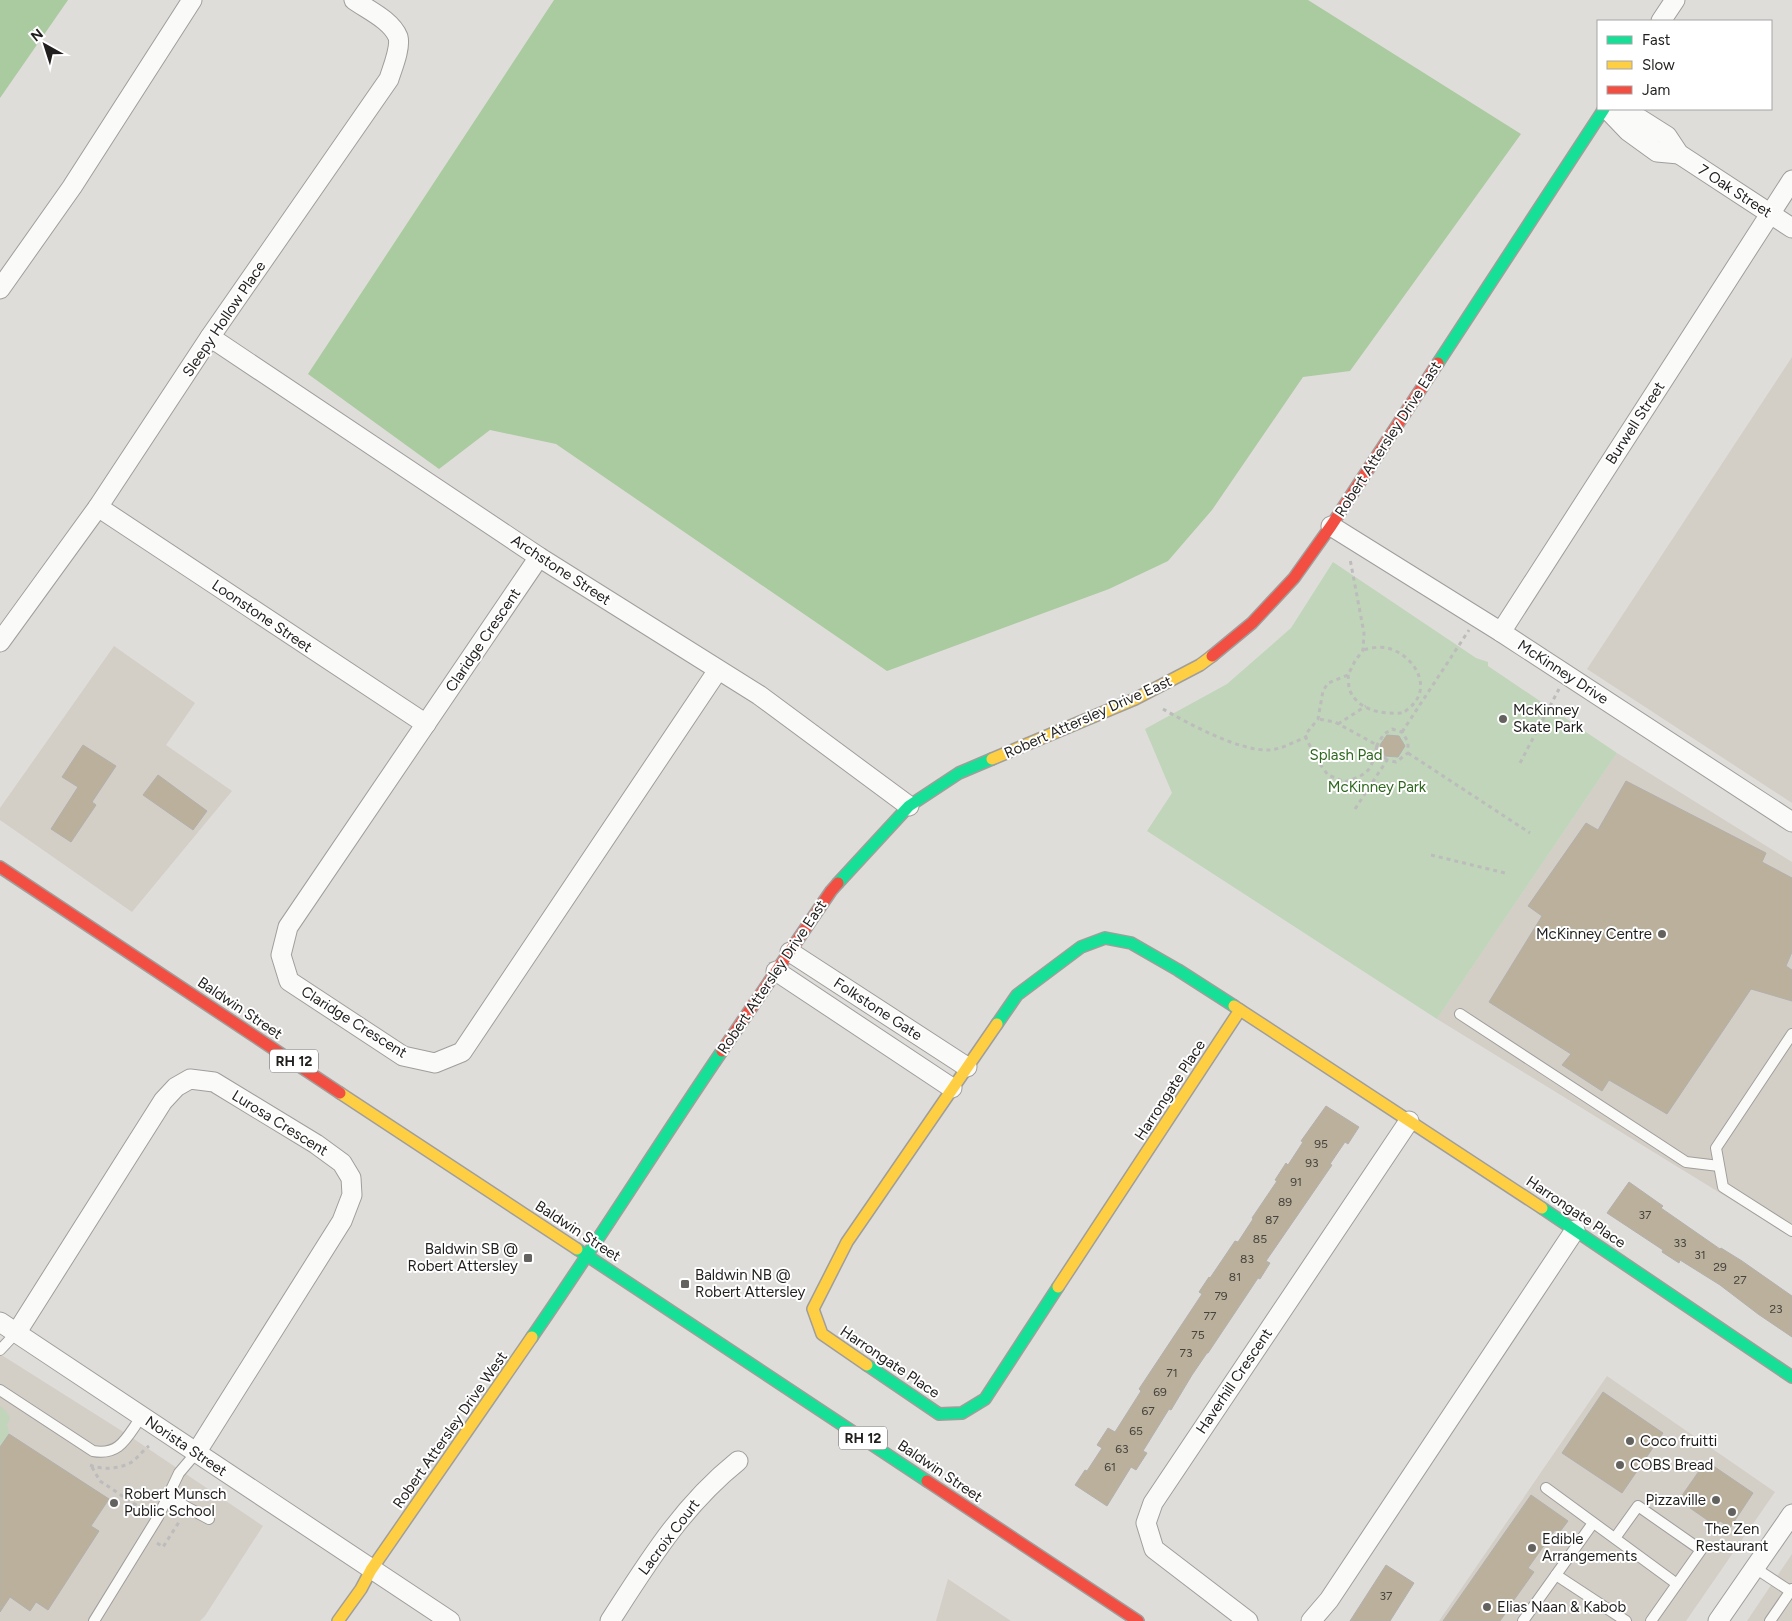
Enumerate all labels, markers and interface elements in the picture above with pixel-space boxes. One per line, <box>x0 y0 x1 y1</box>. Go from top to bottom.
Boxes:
north arrow <box>20 20 70 70</box>
legend <box>1597 20 1772 110</box>
text: N <box>28 25 47 45</box>
text: Fast <box>1642 31 1671 49</box>
text: Slow <box>1642 56 1675 74</box>
text: Jam <box>1642 81 1670 99</box>
street label: 7 Oak Street <box>1695 161 1775 222</box>
street label: Sleepy Hollow Place <box>179 258 269 380</box>
street label: Robert Attersley Drive East <box>1331 358 1445 520</box>
street label: Burwell Street <box>1602 378 1669 468</box>
street label: Archstone Street <box>508 531 615 609</box>
street label: Loonstone Street <box>208 576 316 656</box>
street label: Claridge Crescent <box>442 584 525 695</box>
street label: McKinney Drive <box>1514 636 1612 708</box>
street label: Robert Attersley Drive East <box>1001 672 1175 762</box>
place label: McKinney Skate Park <box>1513 701 1584 736</box>
marker: McKinney Skate Park <box>1497 713 1509 725</box>
park label: Splash Pad <box>1309 746 1383 764</box>
park label: McKinney Park <box>1328 778 1427 796</box>
street label: Robert Attersley Drive East <box>714 896 830 1057</box>
place label: McKinney Centre <box>1536 925 1652 943</box>
marker: McKinney Centre <box>1656 928 1668 940</box>
street label: Baldwin Street <box>194 973 286 1043</box>
street label: Folkstone Gate <box>830 974 926 1044</box>
street label: Claridge Crescent <box>298 982 410 1062</box>
street label: Harrongate Place <box>1131 1036 1209 1144</box>
road number: RH 12 <box>270 1050 318 1072</box>
street label: Lurosa Crescent <box>229 1086 332 1160</box>
house number: 95 <box>1314 1137 1328 1151</box>
house number: 93 <box>1305 1156 1319 1170</box>
street label: Harrongate Place <box>1523 1172 1629 1252</box>
house number: 91 <box>1290 1175 1302 1189</box>
house number: 89 <box>1278 1195 1292 1209</box>
street label: Baldwin Street <box>532 1197 624 1265</box>
house number: 37 <box>1639 1208 1652 1222</box>
house number: 87 <box>1265 1213 1279 1227</box>
house number: 85 <box>1253 1232 1267 1246</box>
house number: 33 <box>1673 1236 1687 1250</box>
place label: Baldwin SB @ Robert Attersley <box>408 1240 518 1275</box>
house number: 31 <box>1694 1248 1706 1262</box>
marker: Baldwin SB @ Robert Attersley <box>522 1252 534 1264</box>
house number: 83 <box>1240 1252 1254 1266</box>
house number: 29 <box>1713 1260 1727 1274</box>
place label: Baldwin NB @ Robert Attersley <box>695 1266 806 1301</box>
house number: 81 <box>1229 1270 1241 1284</box>
house number: 27 <box>1733 1273 1747 1287</box>
marker: Baldwin NB @ Robert Attersley <box>679 1278 691 1290</box>
house number: 79 <box>1214 1289 1228 1303</box>
house number: 23 <box>1769 1302 1783 1316</box>
house number: 77 <box>1204 1309 1217 1323</box>
street label: Harrongate Place <box>837 1322 943 1402</box>
street label: Haverhill Crescent <box>1192 1325 1276 1437</box>
house number: 75 <box>1191 1328 1205 1342</box>
house number: 73 <box>1180 1346 1192 1360</box>
street label: Robert Attersley Drive West <box>389 1348 511 1512</box>
house number: 71 <box>1166 1366 1178 1380</box>
house number: 69 <box>1153 1385 1167 1399</box>
house number: 67 <box>1141 1404 1155 1418</box>
street label: Norista Street <box>142 1412 231 1480</box>
house number: 65 <box>1129 1424 1143 1438</box>
road number: RH 12 <box>839 1426 887 1450</box>
place label: Coco fruitti <box>1640 1432 1717 1450</box>
marker: Coco fruitti <box>1624 1435 1636 1447</box>
street label: Baldwin Street <box>894 1436 986 1506</box>
house number: 63 <box>1115 1442 1129 1456</box>
place label: COBS Bread <box>1630 1456 1713 1474</box>
marker: COBS Bread <box>1614 1459 1626 1471</box>
house number: 61 <box>1104 1460 1116 1474</box>
place label: Robert Munsch Public School <box>124 1485 226 1520</box>
place label: Pizzaville <box>1645 1491 1706 1509</box>
marker: Pizzaville <box>1710 1494 1722 1506</box>
street label: Lacroix Court <box>635 1495 704 1578</box>
marker: Robert Munsch Public School <box>108 1497 120 1509</box>
marker: The Zen Restaurant <box>1726 1506 1738 1518</box>
place label: The Zen Restaurant <box>1696 1520 1769 1555</box>
place label: Edible Arrangements <box>1542 1530 1637 1565</box>
marker: Edible Arrangements <box>1526 1542 1538 1554</box>
house number: 37 <box>1380 1589 1393 1603</box>
place label: Elias Naan & Kabob <box>1497 1598 1627 1616</box>
marker: Elias Naan & Kabob <box>1481 1601 1493 1613</box>

